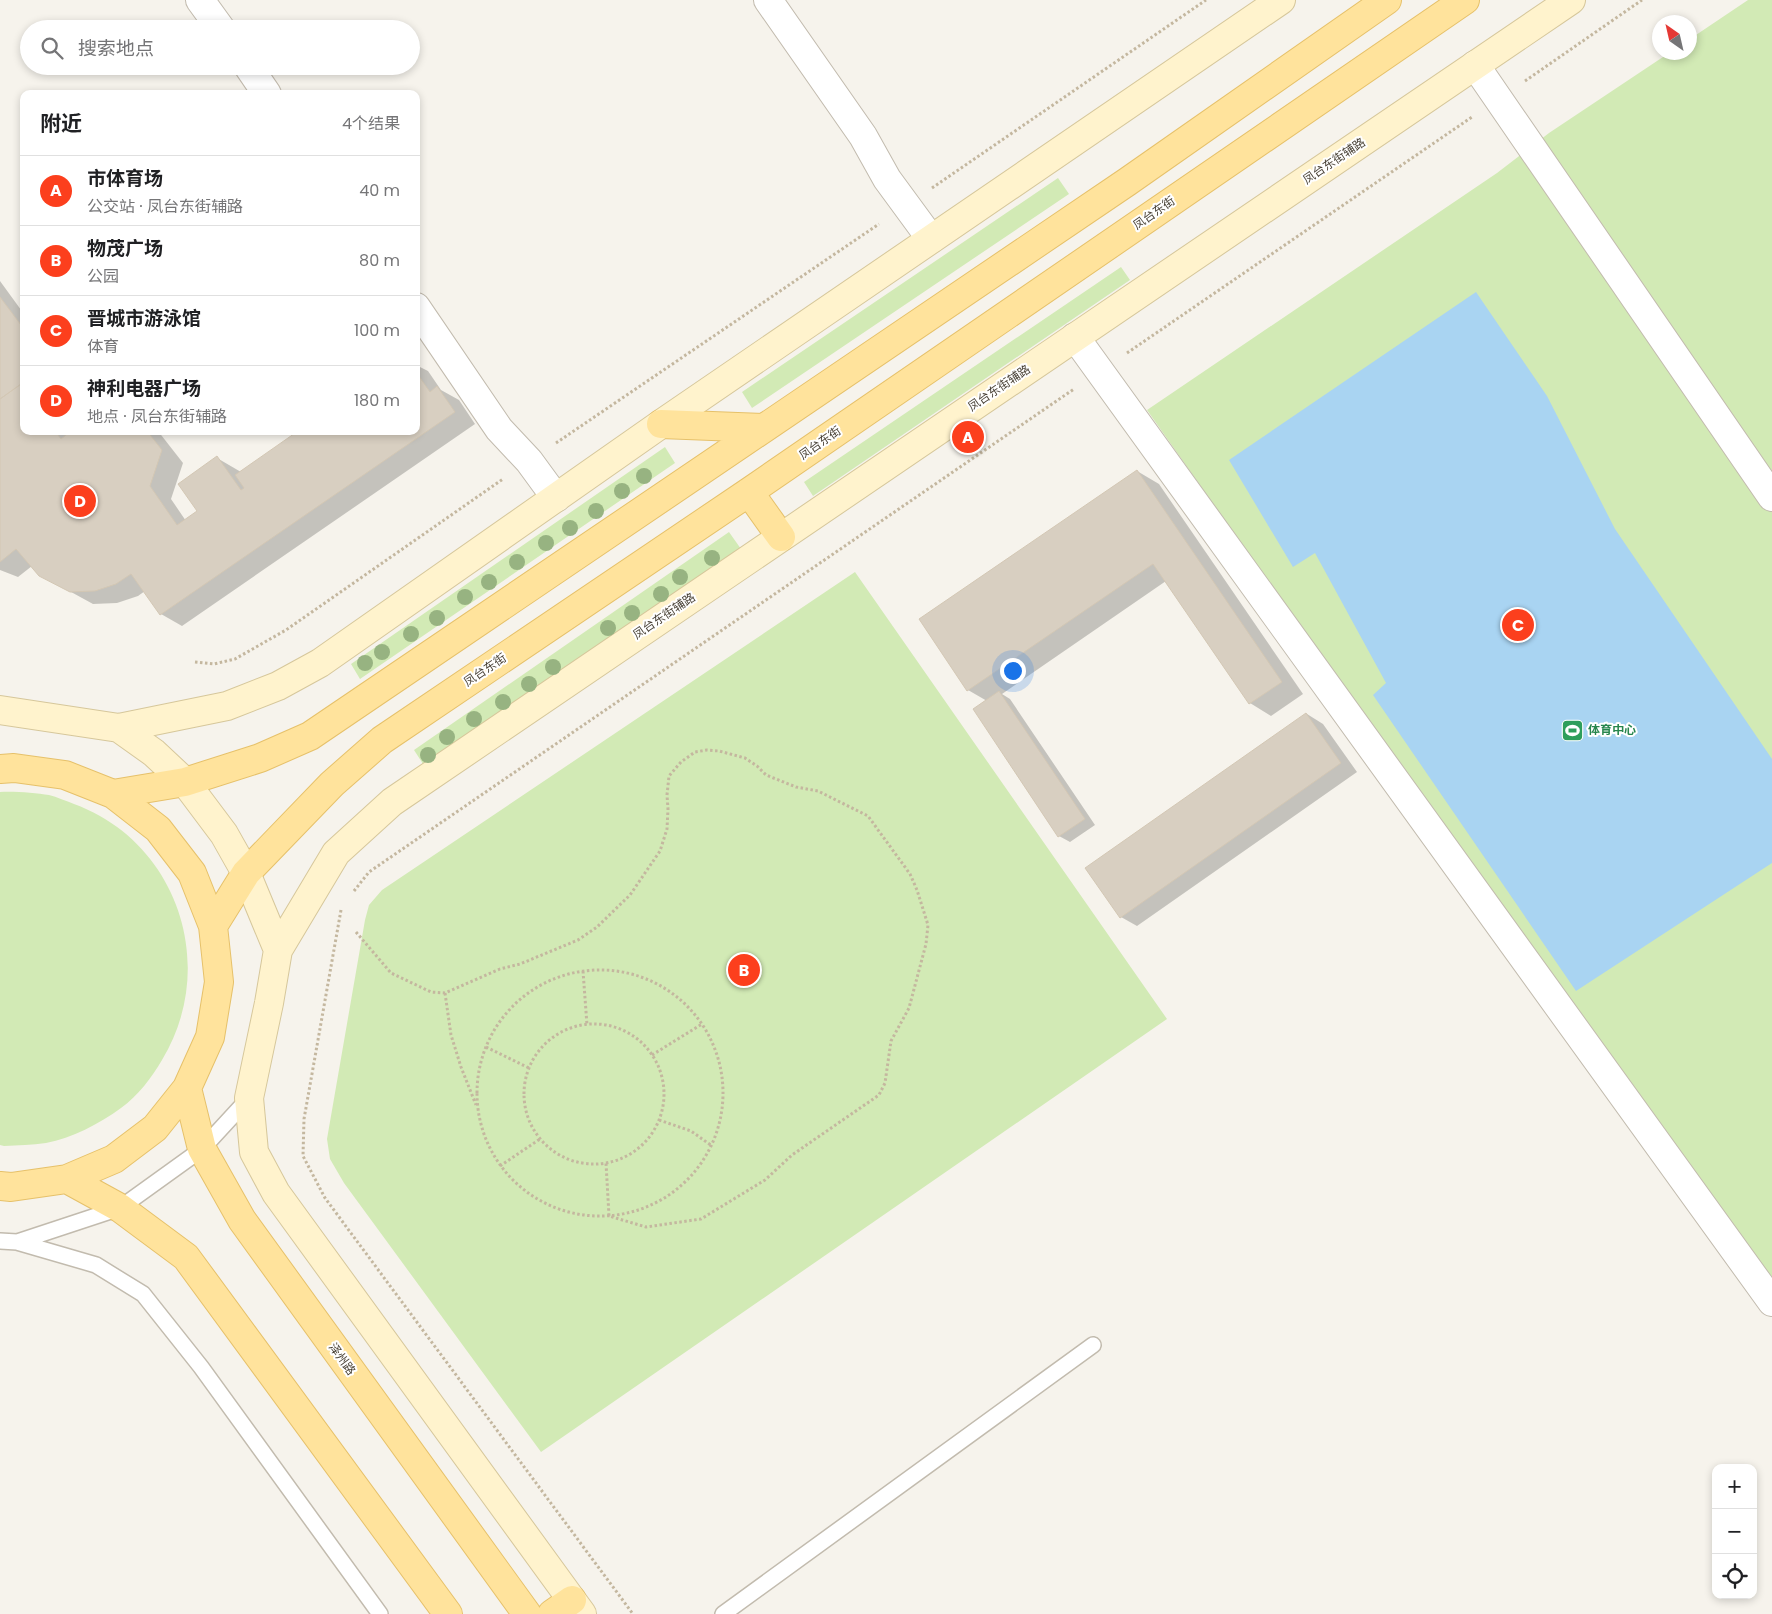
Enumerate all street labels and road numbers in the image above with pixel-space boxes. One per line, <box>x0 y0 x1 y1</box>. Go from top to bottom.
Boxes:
street label: 凤台东街辅路 <box>1299 133 1368 188</box>
street label: 凤台东街 <box>1129 192 1178 233</box>
street label: 凤台东街辅路 <box>964 360 1033 415</box>
street label: 凤台东街 <box>795 422 844 463</box>
street label: 凤台东街辅路 <box>629 588 698 643</box>
street label: 凤台东街 <box>460 649 509 690</box>
street label: 泽州路 <box>325 1339 360 1378</box>

